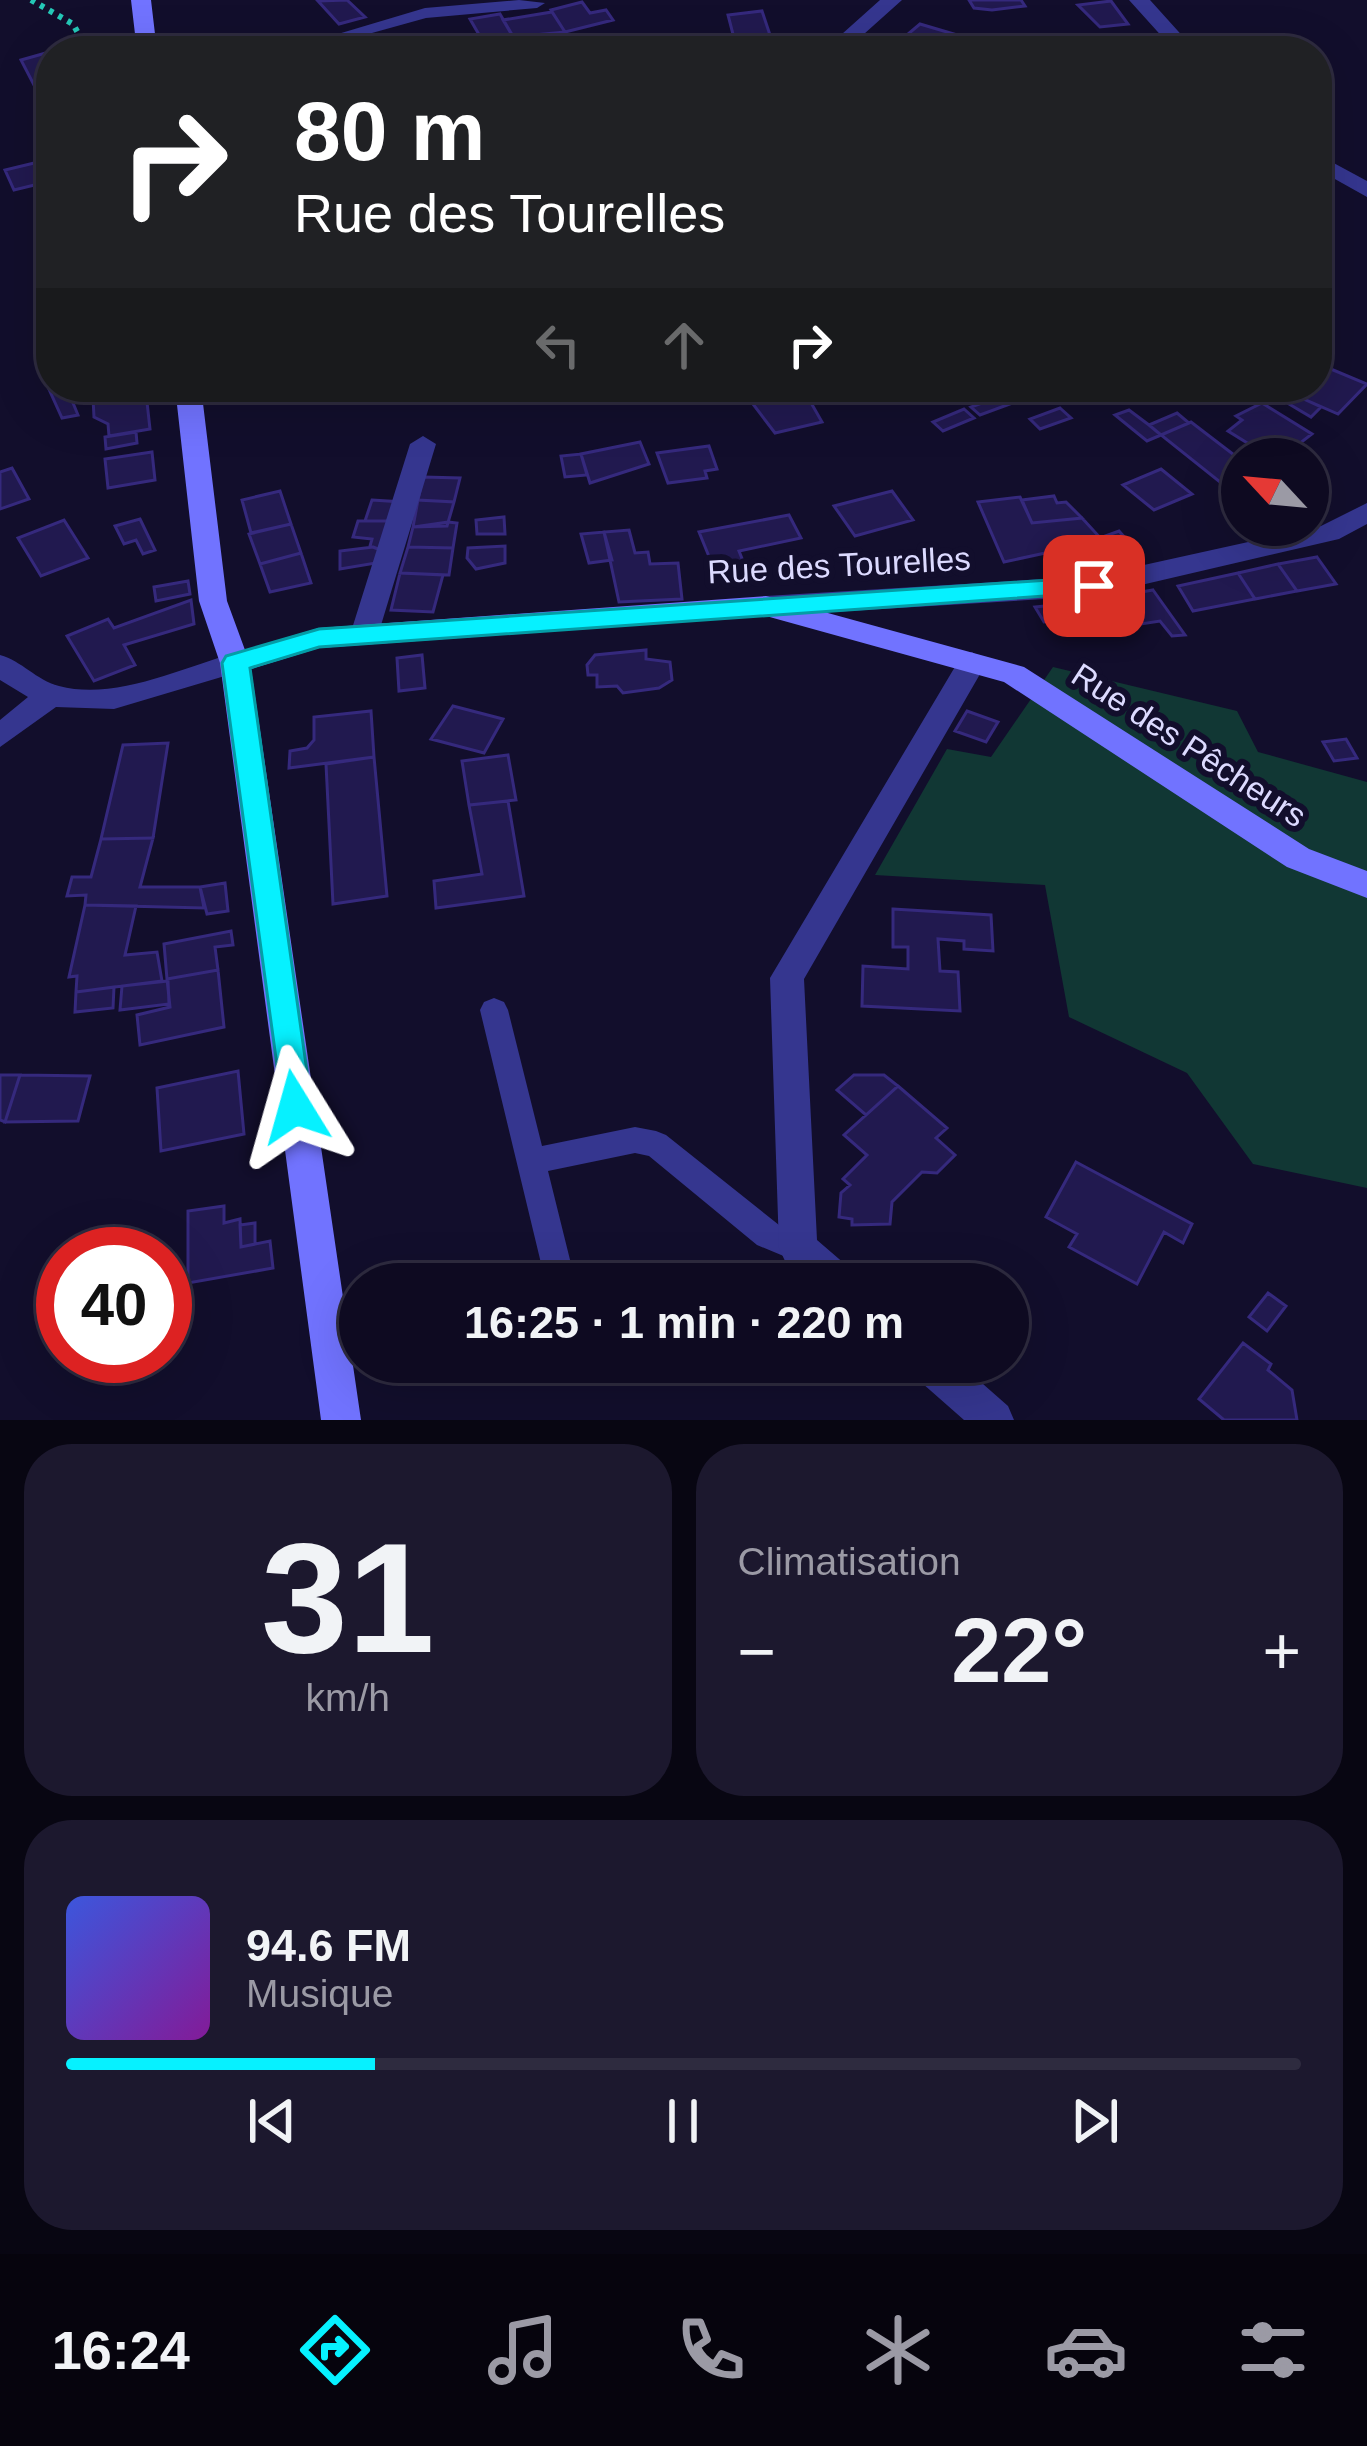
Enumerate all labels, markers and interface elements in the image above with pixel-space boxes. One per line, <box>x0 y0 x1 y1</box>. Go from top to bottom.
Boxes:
icon: right <box>96 84 252 240</box>
text: 80 m <box>294 84 485 178</box>
text: Rue des Tourelles <box>294 183 725 243</box>
icon: left <box>525 312 591 378</box>
icon: ahead <box>651 312 717 378</box>
icon: right <box>777 312 843 378</box>
north arrow <box>1221 438 1329 546</box>
map controls <box>1221 438 1329 546</box>
pin <box>1043 535 1145 637</box>
street label: Rue des Tourelles <box>706 540 972 590</box>
icon: arrive <box>1061 553 1127 619</box>
street label: Rue des Pêcheurs <box>1065 656 1313 834</box>
position arrow <box>232 1044 358 1170</box>
speed limit sign: 40 <box>36 1227 192 1383</box>
text: 16:25 · 1 min · 220 m <box>464 1297 904 1348</box>
text: 31 <box>261 1511 435 1685</box>
text: Climatisation <box>738 1540 961 1583</box>
text: 22° <box>951 1601 1087 1701</box>
text: − <box>738 1614 776 1688</box>
text: + <box>1262 1614 1301 1688</box>
text: km/h <box>305 1676 390 1719</box>
text: 94.6 FM <box>246 1920 411 1971</box>
text: Musique <box>246 1972 393 2015</box>
icon: previous <box>239 2088 305 2154</box>
icon: pause <box>650 2088 716 2154</box>
icon: next <box>1062 2088 1128 2154</box>
icon: directions <box>293 2308 377 2392</box>
icon: music <box>481 2308 565 2392</box>
icon: phone <box>669 2308 753 2392</box>
icon: climate <box>856 2308 940 2392</box>
icon: car <box>1044 2308 1128 2392</box>
icon: filters <box>1231 2308 1315 2392</box>
text: 16:24 <box>52 2320 190 2380</box>

